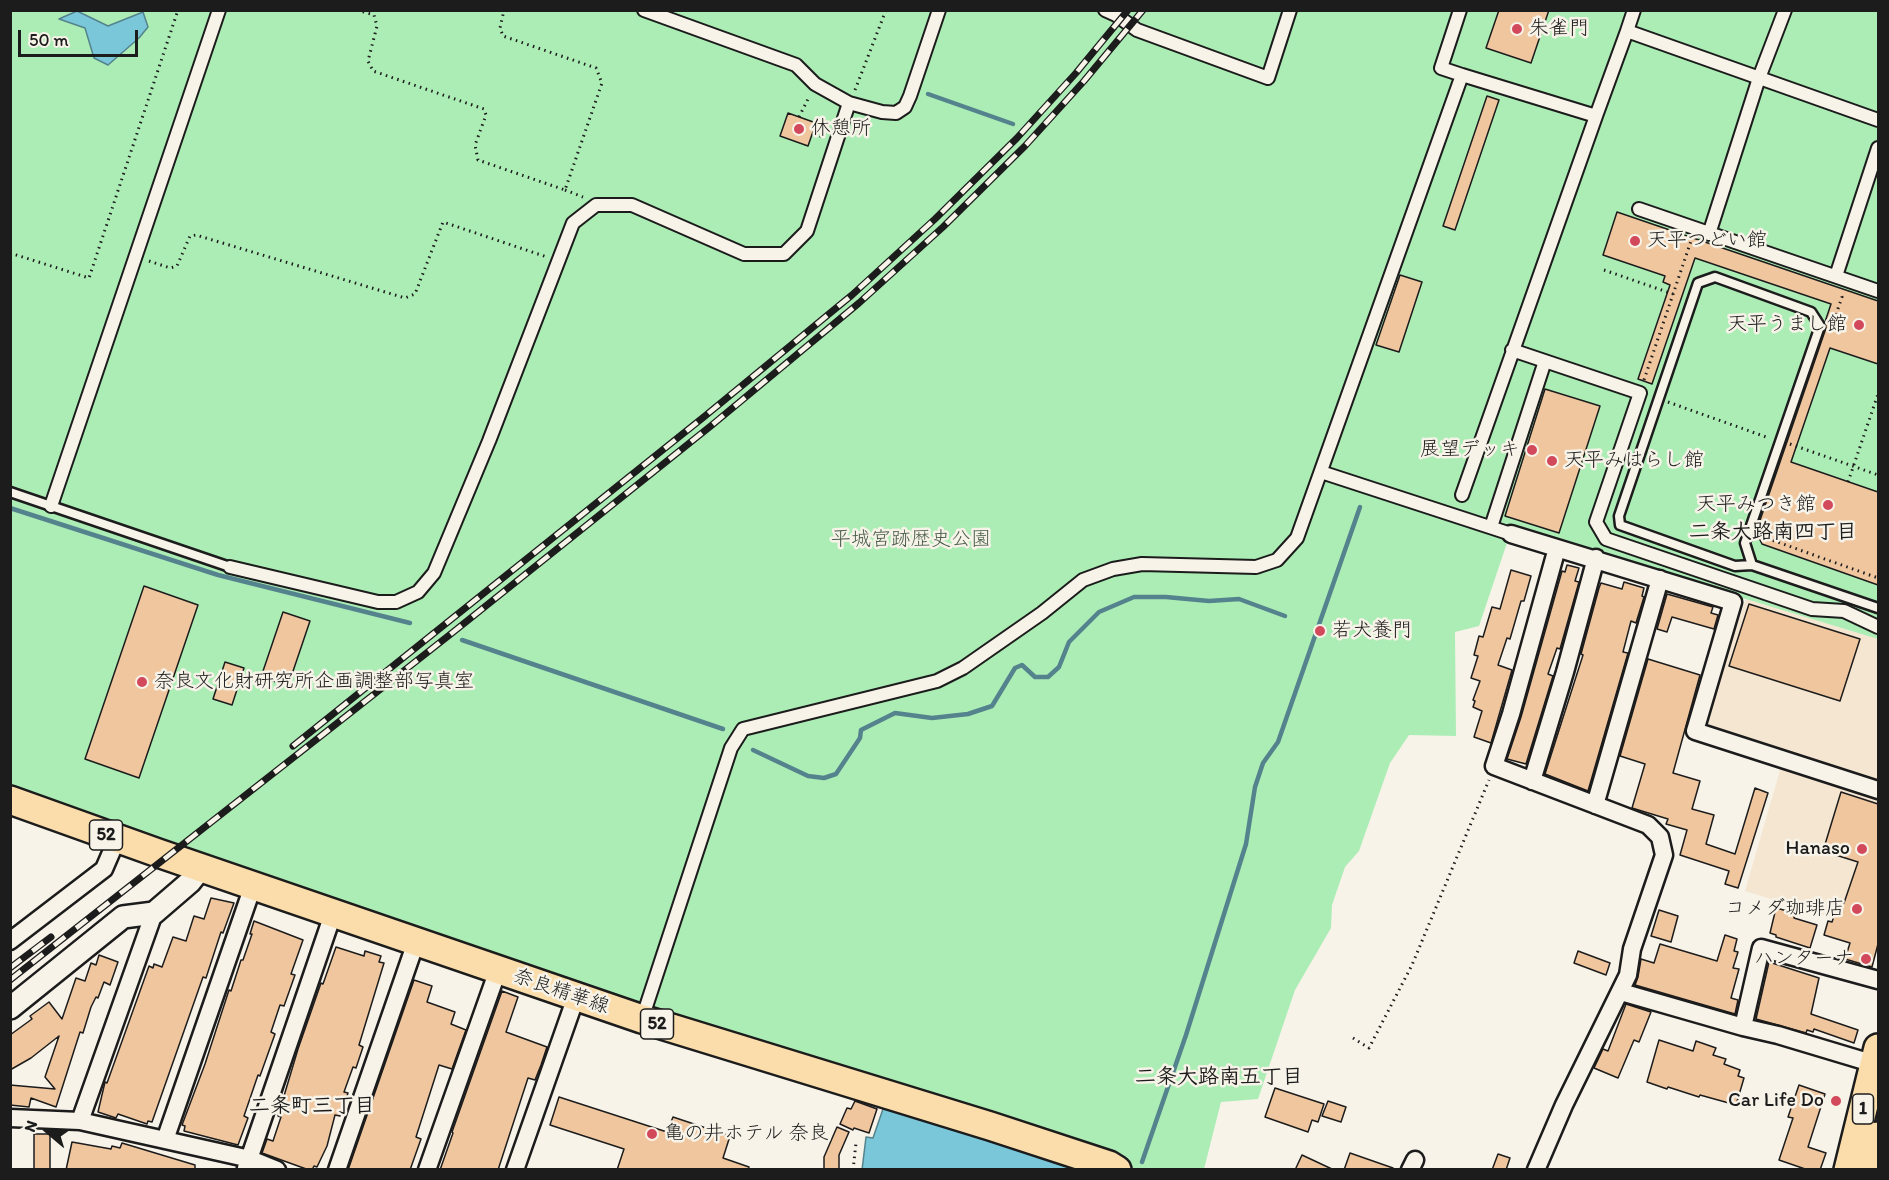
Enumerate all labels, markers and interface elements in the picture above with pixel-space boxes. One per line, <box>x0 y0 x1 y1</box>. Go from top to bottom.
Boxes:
place label: 朱雀門 <box>1529 17 1589 41</box>
scale bar <box>21 18 141 56</box>
marker: 朱雀門 <box>1510 22 1524 36</box>
text: 50 m <box>29 29 69 51</box>
place label: 休憩所 <box>811 117 871 141</box>
marker: 休憩所 <box>792 122 806 136</box>
place label: 天平つどい館 <box>1647 229 1767 253</box>
marker: 天平つどい館 <box>1628 234 1642 248</box>
place label: 天平うまし館 <box>1727 313 1847 337</box>
marker: 天平うまし館 <box>1852 318 1866 332</box>
place label: 展望デッキ <box>1420 438 1520 462</box>
marker: 展望デッキ <box>1525 443 1539 457</box>
place label: 天平みはらし館 <box>1564 449 1704 473</box>
marker: 天平みはらし館 <box>1545 454 1559 468</box>
place label: 天平みつき館 <box>1696 493 1816 517</box>
marker: 天平みつき館 <box>1821 498 1835 512</box>
district label: 二条大路南四丁目 <box>1689 520 1857 546</box>
park label: 平城宮跡歴史公園 <box>831 528 991 552</box>
place label: 若犬養門 <box>1332 619 1412 643</box>
marker: 若犬養門 <box>1313 624 1327 638</box>
place label: 奈良文化財研究所企画調整部写真室 <box>154 670 474 694</box>
marker: 奈良文化財研究所企画調整部写真室 <box>135 675 149 689</box>
road number: 52 <box>90 820 122 850</box>
place label: Hanaso <box>1786 837 1850 861</box>
marker: Hanaso <box>1855 842 1869 856</box>
place label: コメダ珈琲店 <box>1725 897 1845 921</box>
marker: コメダ珈琲店 <box>1850 902 1864 916</box>
place label: ハンターナ <box>1754 947 1854 971</box>
marker: ハンターナ <box>1859 952 1873 966</box>
street label: 奈良精華線 <box>510 964 612 1020</box>
road number: 52 <box>640 1009 674 1039</box>
district label: 二条大路南五丁目 <box>1135 1065 1303 1091</box>
place label: Car Life Do <box>1728 1089 1824 1113</box>
district label: 二条町三丁目 <box>249 1094 375 1120</box>
marker: Car Life Do <box>1829 1094 1843 1108</box>
road number: 1 <box>1852 1094 1874 1124</box>
north arrow <box>18 1102 78 1162</box>
text: N <box>20 1118 41 1134</box>
place label: 亀の井ホテル 奈良 <box>664 1122 828 1146</box>
marker: 亀の井ホテル 奈良 <box>645 1127 659 1141</box>

